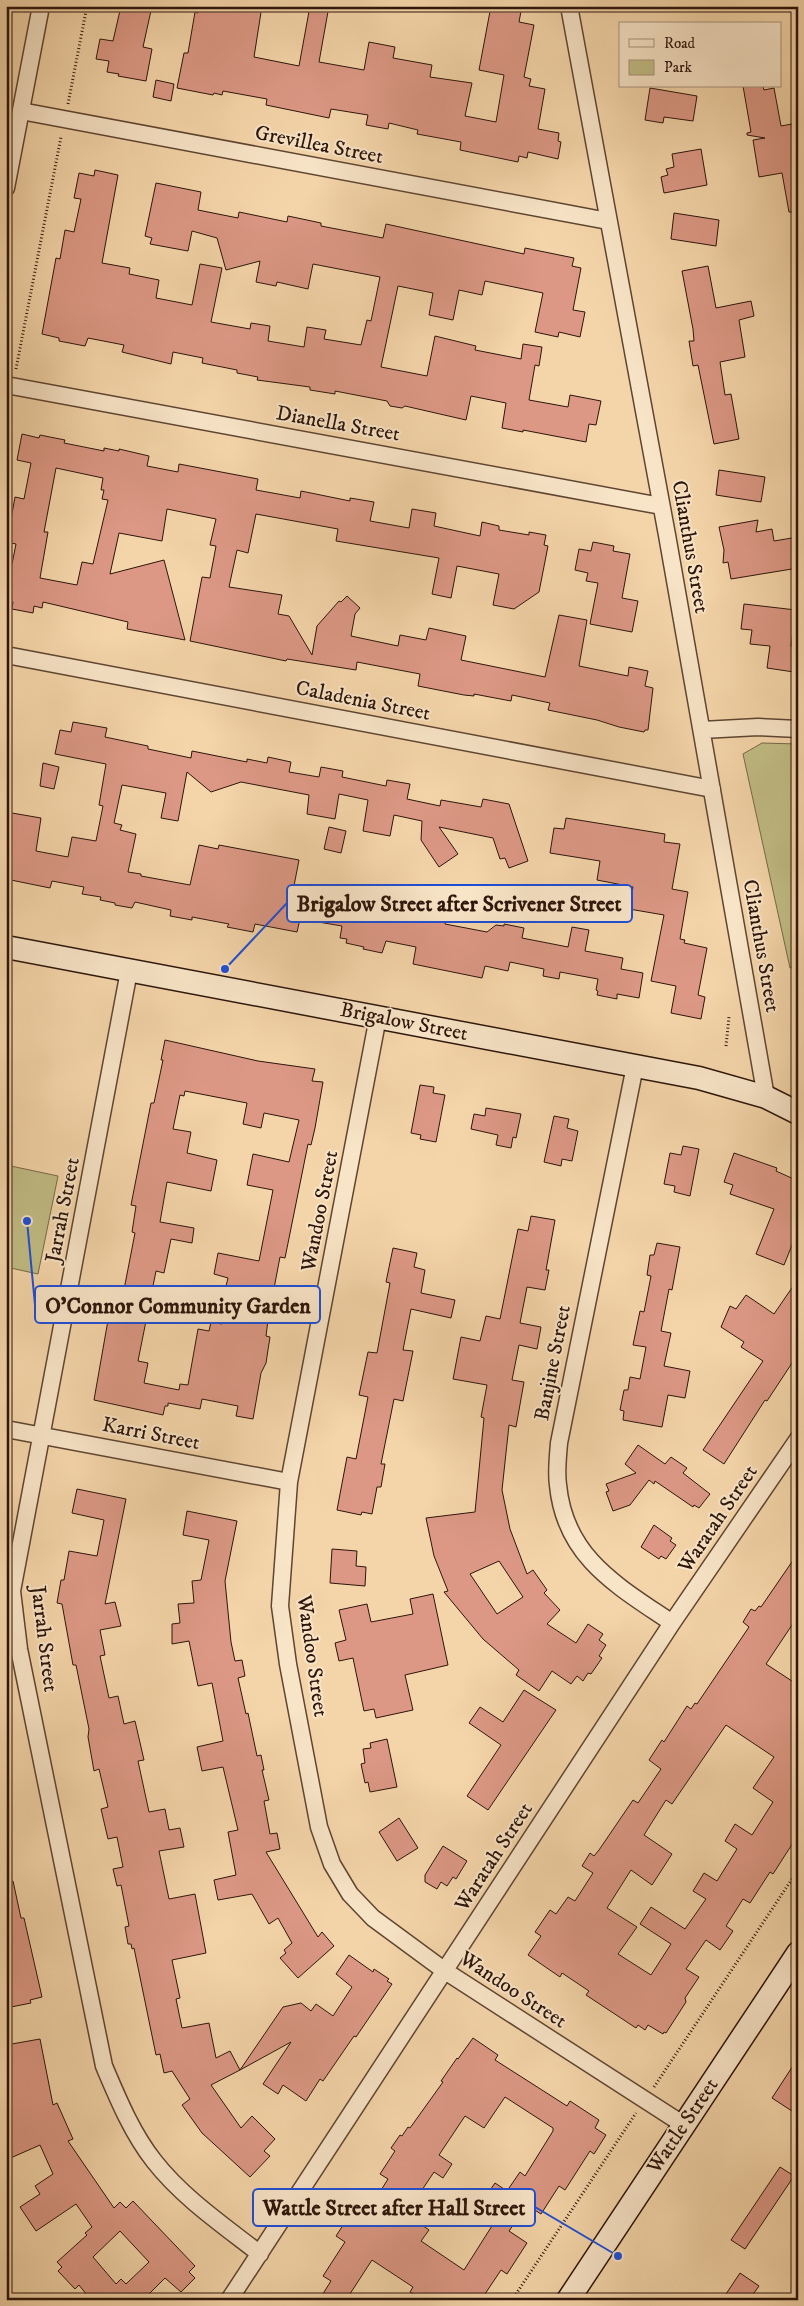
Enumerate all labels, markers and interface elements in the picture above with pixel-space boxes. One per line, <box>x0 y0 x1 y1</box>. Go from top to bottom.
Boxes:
legend <box>619 22 782 88</box>
text: Road <box>664 34 696 53</box>
text: Park <box>664 58 693 77</box>
street label: Grevillea Street <box>253 120 386 170</box>
street label: Dianella Street <box>274 400 402 448</box>
street label: Clianthus Street <box>666 479 715 616</box>
street label: Caladenia Street <box>293 675 433 727</box>
street label: Clianthus Street <box>737 878 786 1015</box>
callout: Brigalow Street after Scrivener Street <box>287 885 632 922</box>
text: Brigalow Street after Scrivener Street <box>297 891 621 918</box>
street label: Brigalow Street <box>338 997 470 1047</box>
street label: Wandoo Street <box>295 1148 345 1275</box>
street label: Jarrah Street <box>40 1155 86 1267</box>
callout: O’Connor Community Garden <box>35 1286 320 1323</box>
text: O’Connor Community Garden <box>45 1293 311 1320</box>
street label: Banjine Street <box>529 1303 577 1423</box>
street label: Karri Street <box>100 1412 202 1456</box>
street label: Waratah Street <box>672 1460 764 1579</box>
street label: Jarrah Street <box>24 1583 63 1694</box>
street label: Wandoo Street <box>290 1592 333 1719</box>
street label: Waratah Street <box>449 1797 539 1917</box>
street label: Wandoo Street <box>454 1945 572 2035</box>
street label: Wattle Street <box>641 2073 725 2179</box>
callout: Wattle Street after Hall Street <box>253 2189 535 2226</box>
text: Wattle Street after Hall Street <box>262 2195 525 2222</box>

